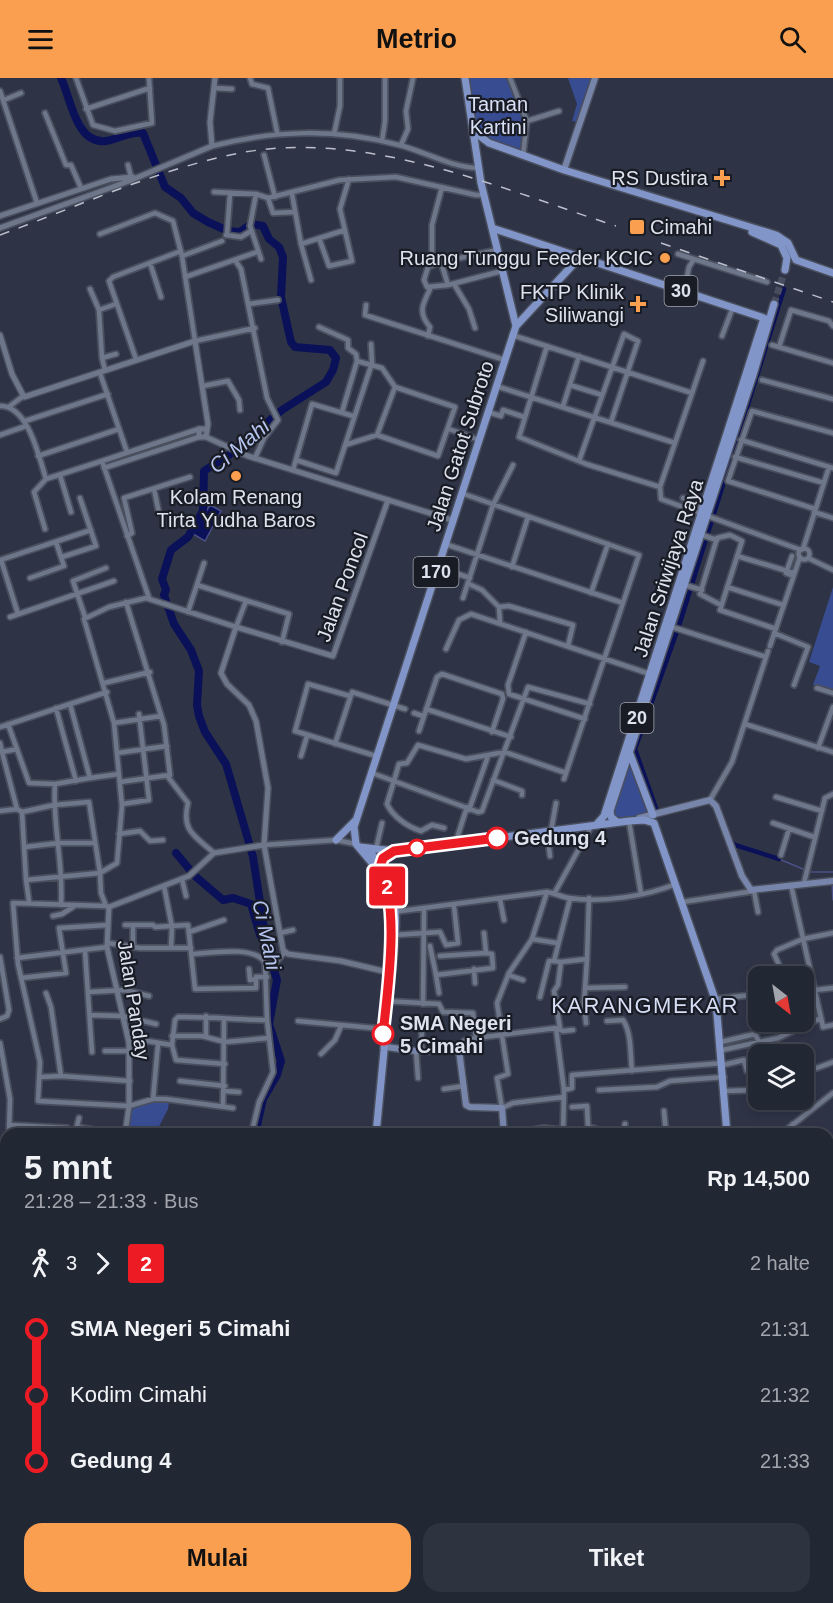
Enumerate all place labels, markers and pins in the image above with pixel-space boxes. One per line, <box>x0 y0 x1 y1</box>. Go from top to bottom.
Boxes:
place label: RS Dustira <box>611 167 709 189</box>
marker: RS Dustira <box>713 169 731 187</box>
place label: Cimahi <box>650 216 712 238</box>
marker: Cimahi <box>628 218 646 236</box>
place label: Ruang Tunggu Feeder KCIC <box>400 247 653 269</box>
marker: Ruang Tunggu Feeder KCIC <box>658 251 672 265</box>
place label: FKTP Klinik Siliwangi <box>520 281 625 326</box>
marker: FKTP Klinik Siliwangi <box>629 295 647 313</box>
marker: Kolam Renang Tirta Yudha Baros <box>229 469 243 483</box>
place label: Kolam Renang Tirta Yudha Baros <box>157 486 315 531</box>
marker: Gedung 4 <box>486 827 508 849</box>
place label: Gedung 4 <box>514 827 607 849</box>
unlabelled marker <box>408 839 426 857</box>
place label: SMA Negeri 5 Cimahi <box>400 1012 512 1057</box>
marker: SMA Negeri 5 Cimahi <box>372 1023 394 1045</box>

